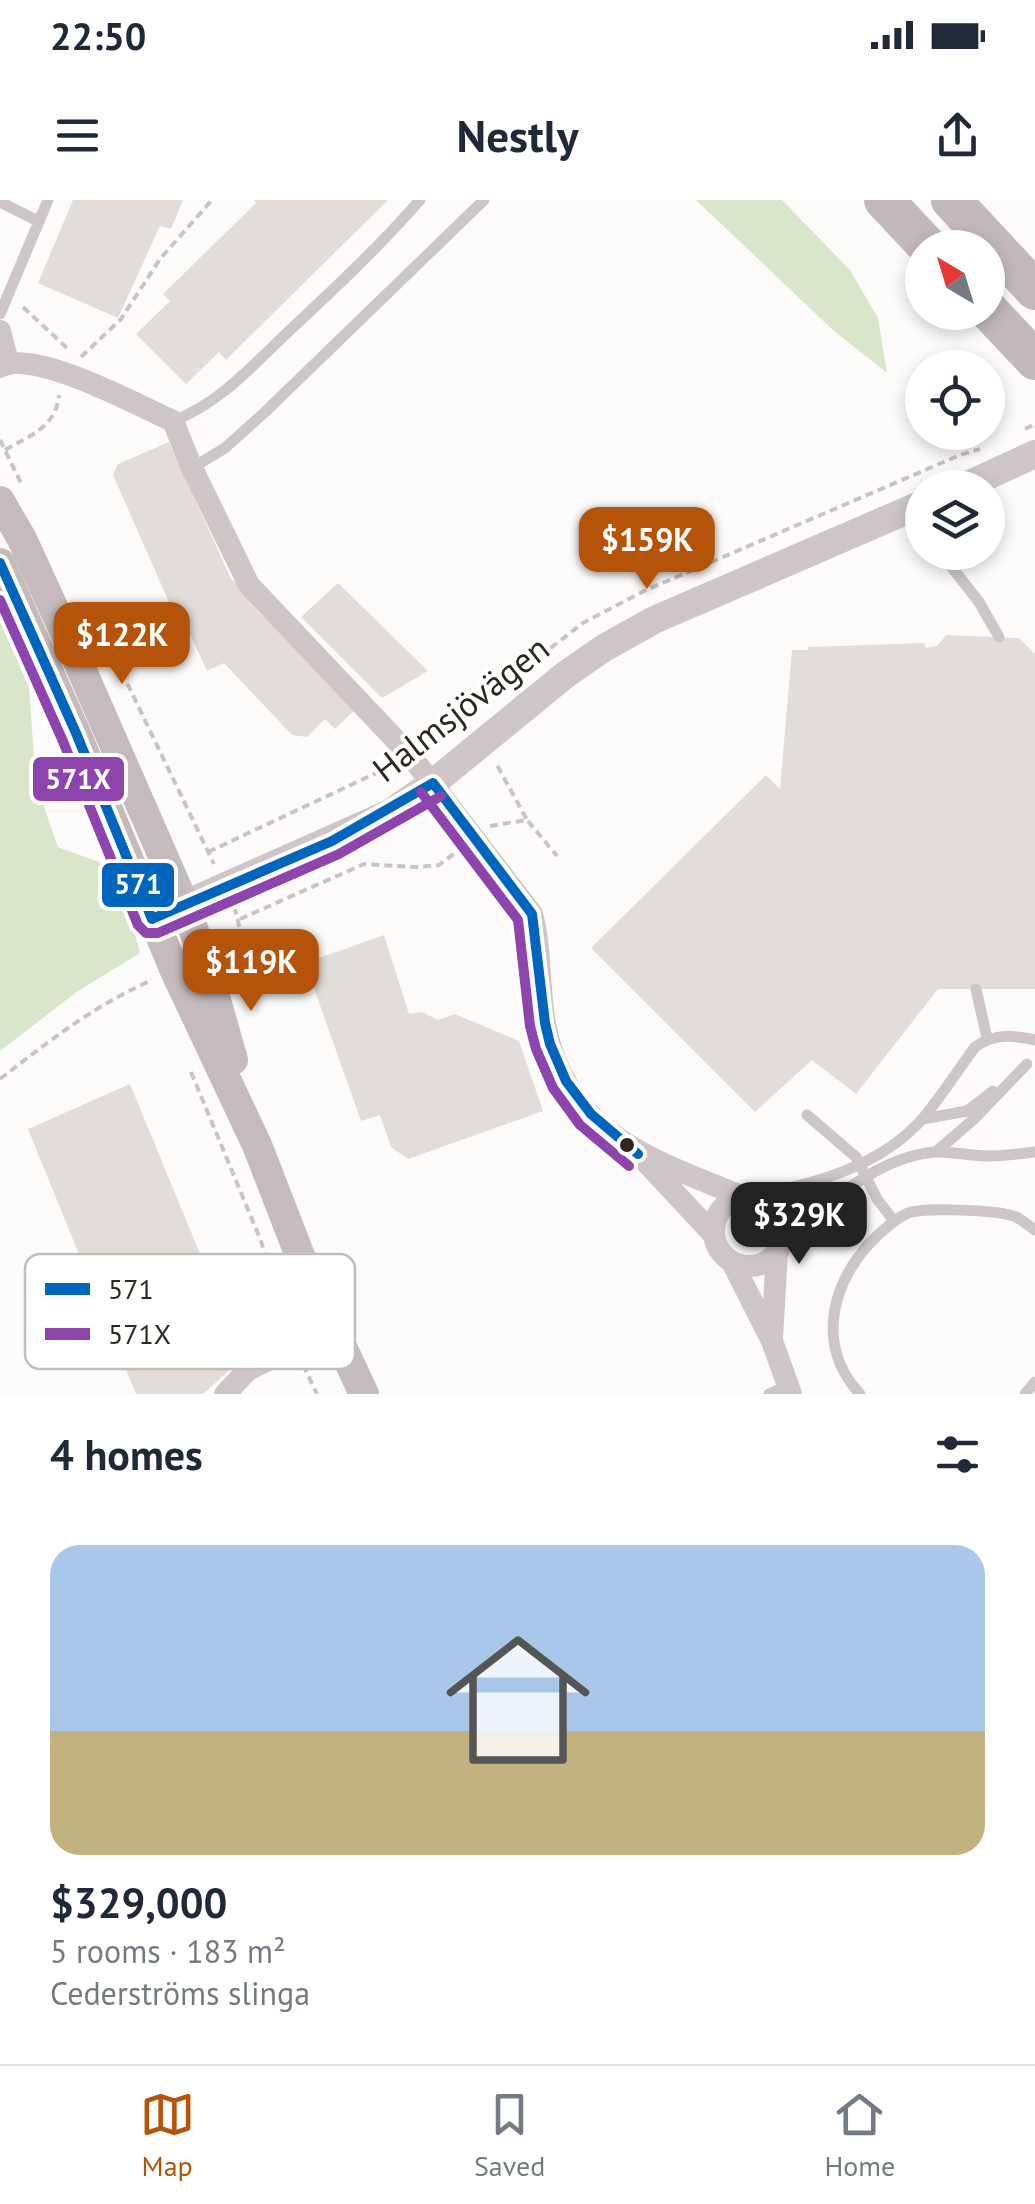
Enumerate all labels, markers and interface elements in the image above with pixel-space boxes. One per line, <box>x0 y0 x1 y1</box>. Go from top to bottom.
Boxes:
text: 22:50 <box>50 11 146 60</box>
text: Nestly <box>457 106 578 164</box>
icon: menu <box>50 108 105 163</box>
icon: share <box>930 108 985 163</box>
north arrow <box>905 230 1005 330</box>
map controls <box>905 230 1005 570</box>
button: locate <box>905 350 1005 450</box>
button: layers <box>905 470 1005 570</box>
pin: $159K <box>577 507 717 592</box>
text: $159K <box>601 518 693 560</box>
pin: $122K <box>52 602 192 687</box>
text: $122K <box>76 613 168 655</box>
street label: Halmsjövägen <box>363 625 558 792</box>
line badge: 571X <box>31 755 126 803</box>
text: 571X <box>45 760 111 797</box>
line badge: 571 <box>100 861 176 909</box>
text: 571 <box>114 865 162 902</box>
pin: $119K <box>181 929 321 1014</box>
text: $119K <box>205 940 297 982</box>
unlabelled marker <box>617 1135 637 1155</box>
pin: $329K <box>729 1182 869 1267</box>
text: $329K <box>753 1193 845 1235</box>
legend <box>25 1254 355 1369</box>
text: 571 <box>108 1270 154 1307</box>
text: 571X <box>108 1315 171 1352</box>
text: 4 homes <box>50 1427 203 1482</box>
icon: filters <box>930 1427 985 1482</box>
icon: home <box>428 1610 608 1790</box>
text: $329,000 <box>50 1875 227 1930</box>
text: 5 rooms · 183 m² <box>50 1930 286 1972</box>
text: Cederströms slinga <box>50 1972 310 2014</box>
tab: Map <box>140 2087 195 2184</box>
tab: Saved <box>474 2087 545 2184</box>
tab: Home <box>825 2087 895 2184</box>

